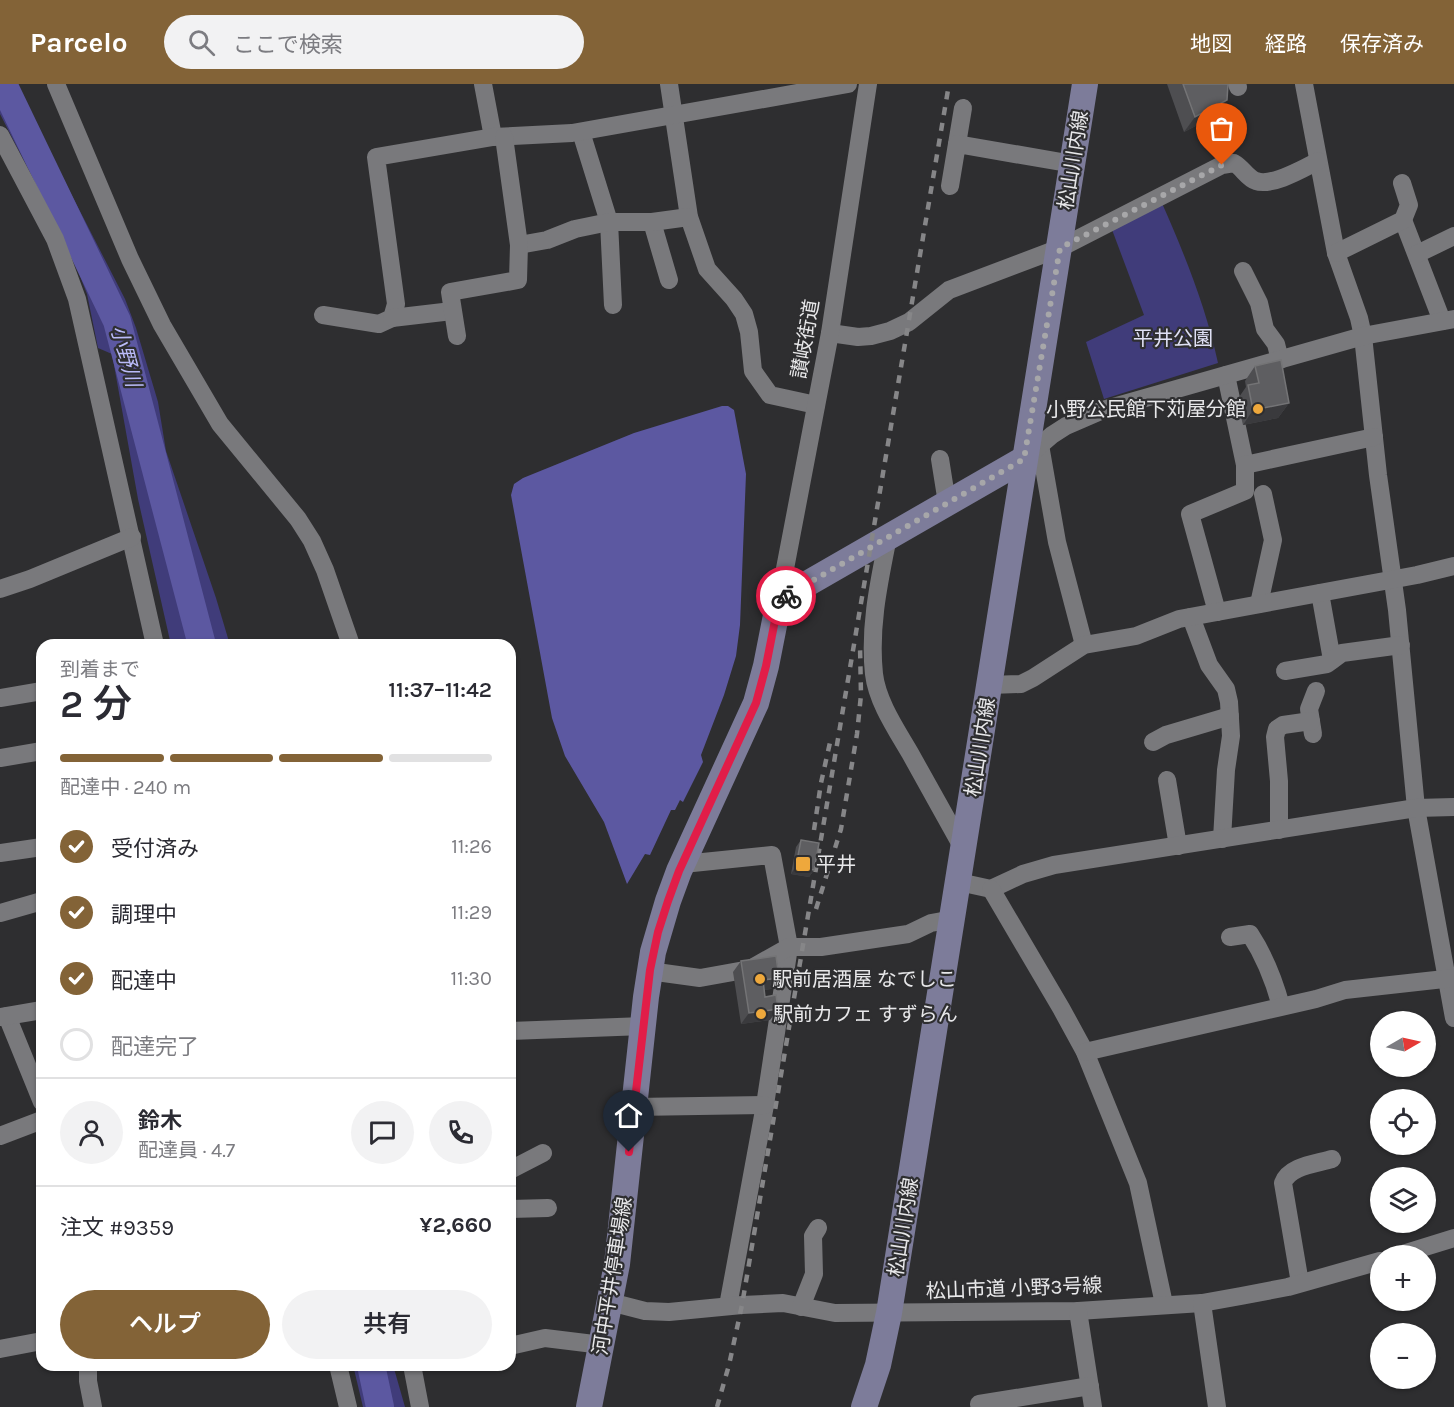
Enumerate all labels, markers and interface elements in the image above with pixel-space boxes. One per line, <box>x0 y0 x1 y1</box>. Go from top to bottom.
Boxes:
search box <box>164 15 584 69</box>
text: Parcelo <box>30 26 128 59</box>
icon: search <box>185 26 218 59</box>
text: ここで検索 <box>233 32 343 58</box>
text: 地図 <box>1190 32 1232 56</box>
text: 経路 <box>1265 32 1307 56</box>
text: 保存済み <box>1340 32 1424 56</box>
pin <box>1196 103 1247 165</box>
street label: 松山川内線 <box>1054 109 1093 211</box>
icon: bag <box>1205 112 1238 145</box>
street label: 讃岐街道 <box>787 298 824 380</box>
water label: 小野川 <box>106 322 146 391</box>
park label: 平井公園 <box>1133 327 1213 350</box>
place label: 小野公民館下苅屋分館 <box>1046 398 1246 421</box>
marker: 小野公民館下苅屋分館 <box>1251 402 1265 416</box>
courier <box>756 566 816 626</box>
icon: bike <box>770 580 803 613</box>
text: 到着まで <box>60 658 140 681</box>
text: 11:37–11:42 <box>388 677 492 703</box>
text: 2 分 <box>60 681 132 727</box>
street label: 松山川内線 <box>961 696 1000 798</box>
text: 配達中 · 240 m <box>60 776 191 799</box>
icon: check <box>60 830 93 863</box>
text: 11:26 <box>451 835 492 858</box>
text: 受付済み <box>111 836 199 862</box>
place label: 平井 <box>816 853 856 876</box>
marker: 平井 <box>794 855 812 873</box>
icon: check <box>60 896 93 929</box>
text: 11:29 <box>451 901 492 924</box>
text: 調理中 <box>111 902 177 928</box>
icon: check <box>60 962 93 995</box>
text: 11:30 <box>450 967 492 990</box>
text: 配達中 <box>111 968 177 994</box>
place label: 駅前居酒屋 なでしこ <box>772 968 957 991</box>
marker: 駅前居酒屋 なでしこ <box>753 972 767 986</box>
place label: 駅前カフェ すずらん <box>773 1003 958 1026</box>
marker: 駅前カフェ すずらん <box>754 1007 768 1021</box>
north arrow <box>1370 1011 1436 1077</box>
map controls <box>1370 1011 1436 1389</box>
text: 配達完了 <box>111 1034 199 1060</box>
button: locate <box>1370 1089 1436 1155</box>
pin <box>603 1090 654 1152</box>
icon: home <box>612 1099 645 1132</box>
button: person <box>60 1101 123 1164</box>
button: chat <box>351 1101 414 1164</box>
button: phone <box>429 1101 492 1164</box>
text: 鈴木 <box>138 1108 182 1134</box>
text: 配達員 · 4.7 <box>138 1139 235 1162</box>
button: layers <box>1370 1167 1436 1233</box>
street label: 松山川内線 <box>884 1176 923 1278</box>
street label: 河中平井停車場線 <box>589 1195 636 1357</box>
text: ¥2,660 <box>420 1212 492 1238</box>
text: 注文 #9359 <box>60 1215 174 1241</box>
button: + <box>1370 1245 1436 1311</box>
street label: 松山市道 小野3号線 <box>925 1274 1103 1303</box>
button: ヘルプ <box>60 1290 270 1359</box>
button: 共有 <box>282 1290 492 1359</box>
button: − <box>1370 1323 1436 1389</box>

